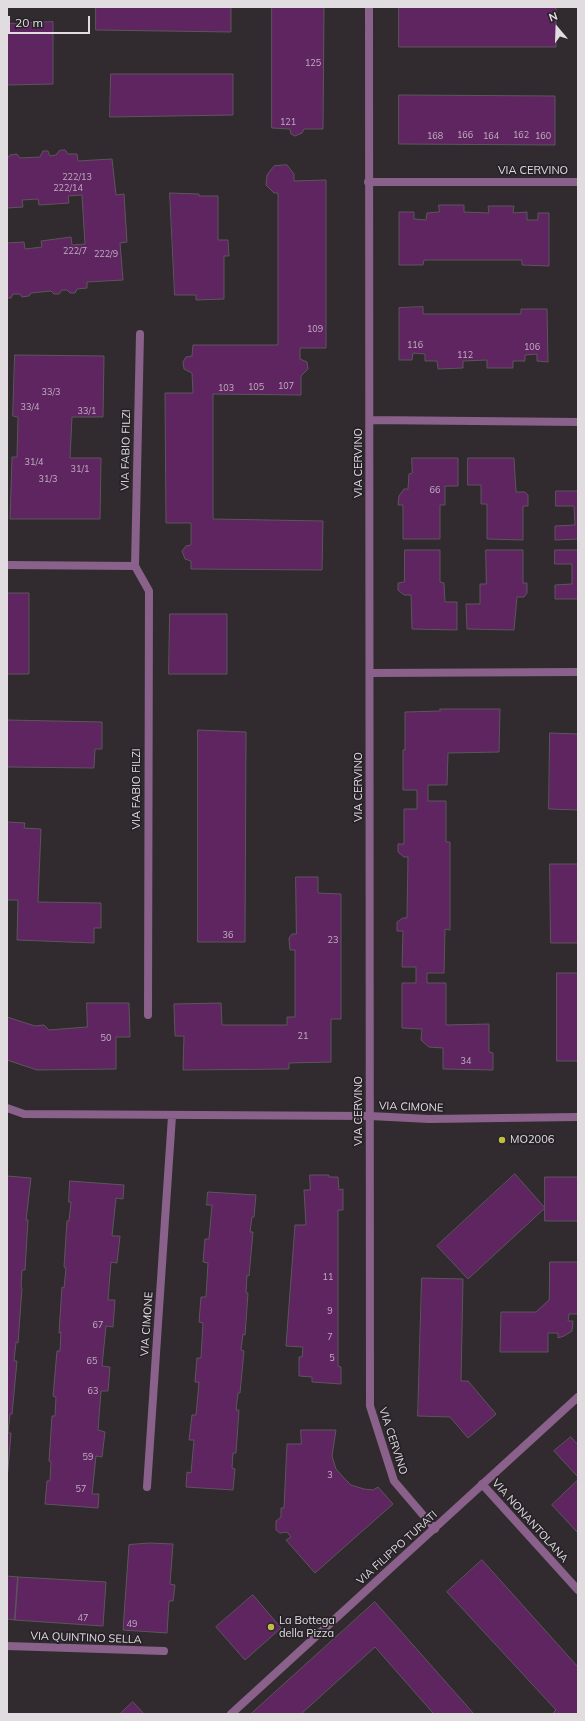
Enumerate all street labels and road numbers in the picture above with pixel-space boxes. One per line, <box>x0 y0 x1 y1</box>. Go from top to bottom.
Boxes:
street label: VIA CERVINO <box>498 164 568 178</box>
street label: VIA FABIO FILZI <box>119 409 133 491</box>
street label: VIA CERVINO <box>352 428 366 498</box>
street label: VIA FABIO FILZI <box>130 748 144 830</box>
street label: VIA CERVINO <box>352 752 366 822</box>
street label: VIA CERVINO <box>352 1076 366 1146</box>
street label: VIA CIMONE <box>379 1099 443 1115</box>
street label: VIA CIMONE <box>138 1291 156 1357</box>
street label: VIA CERVINO <box>376 1406 410 1476</box>
street label: VIA NONANTOLANA <box>489 1477 571 1565</box>
street label: VIA FILIPPO TURATI <box>354 1508 440 1588</box>
street label: VIA QUINTINO SELLA <box>30 1629 142 1647</box>

